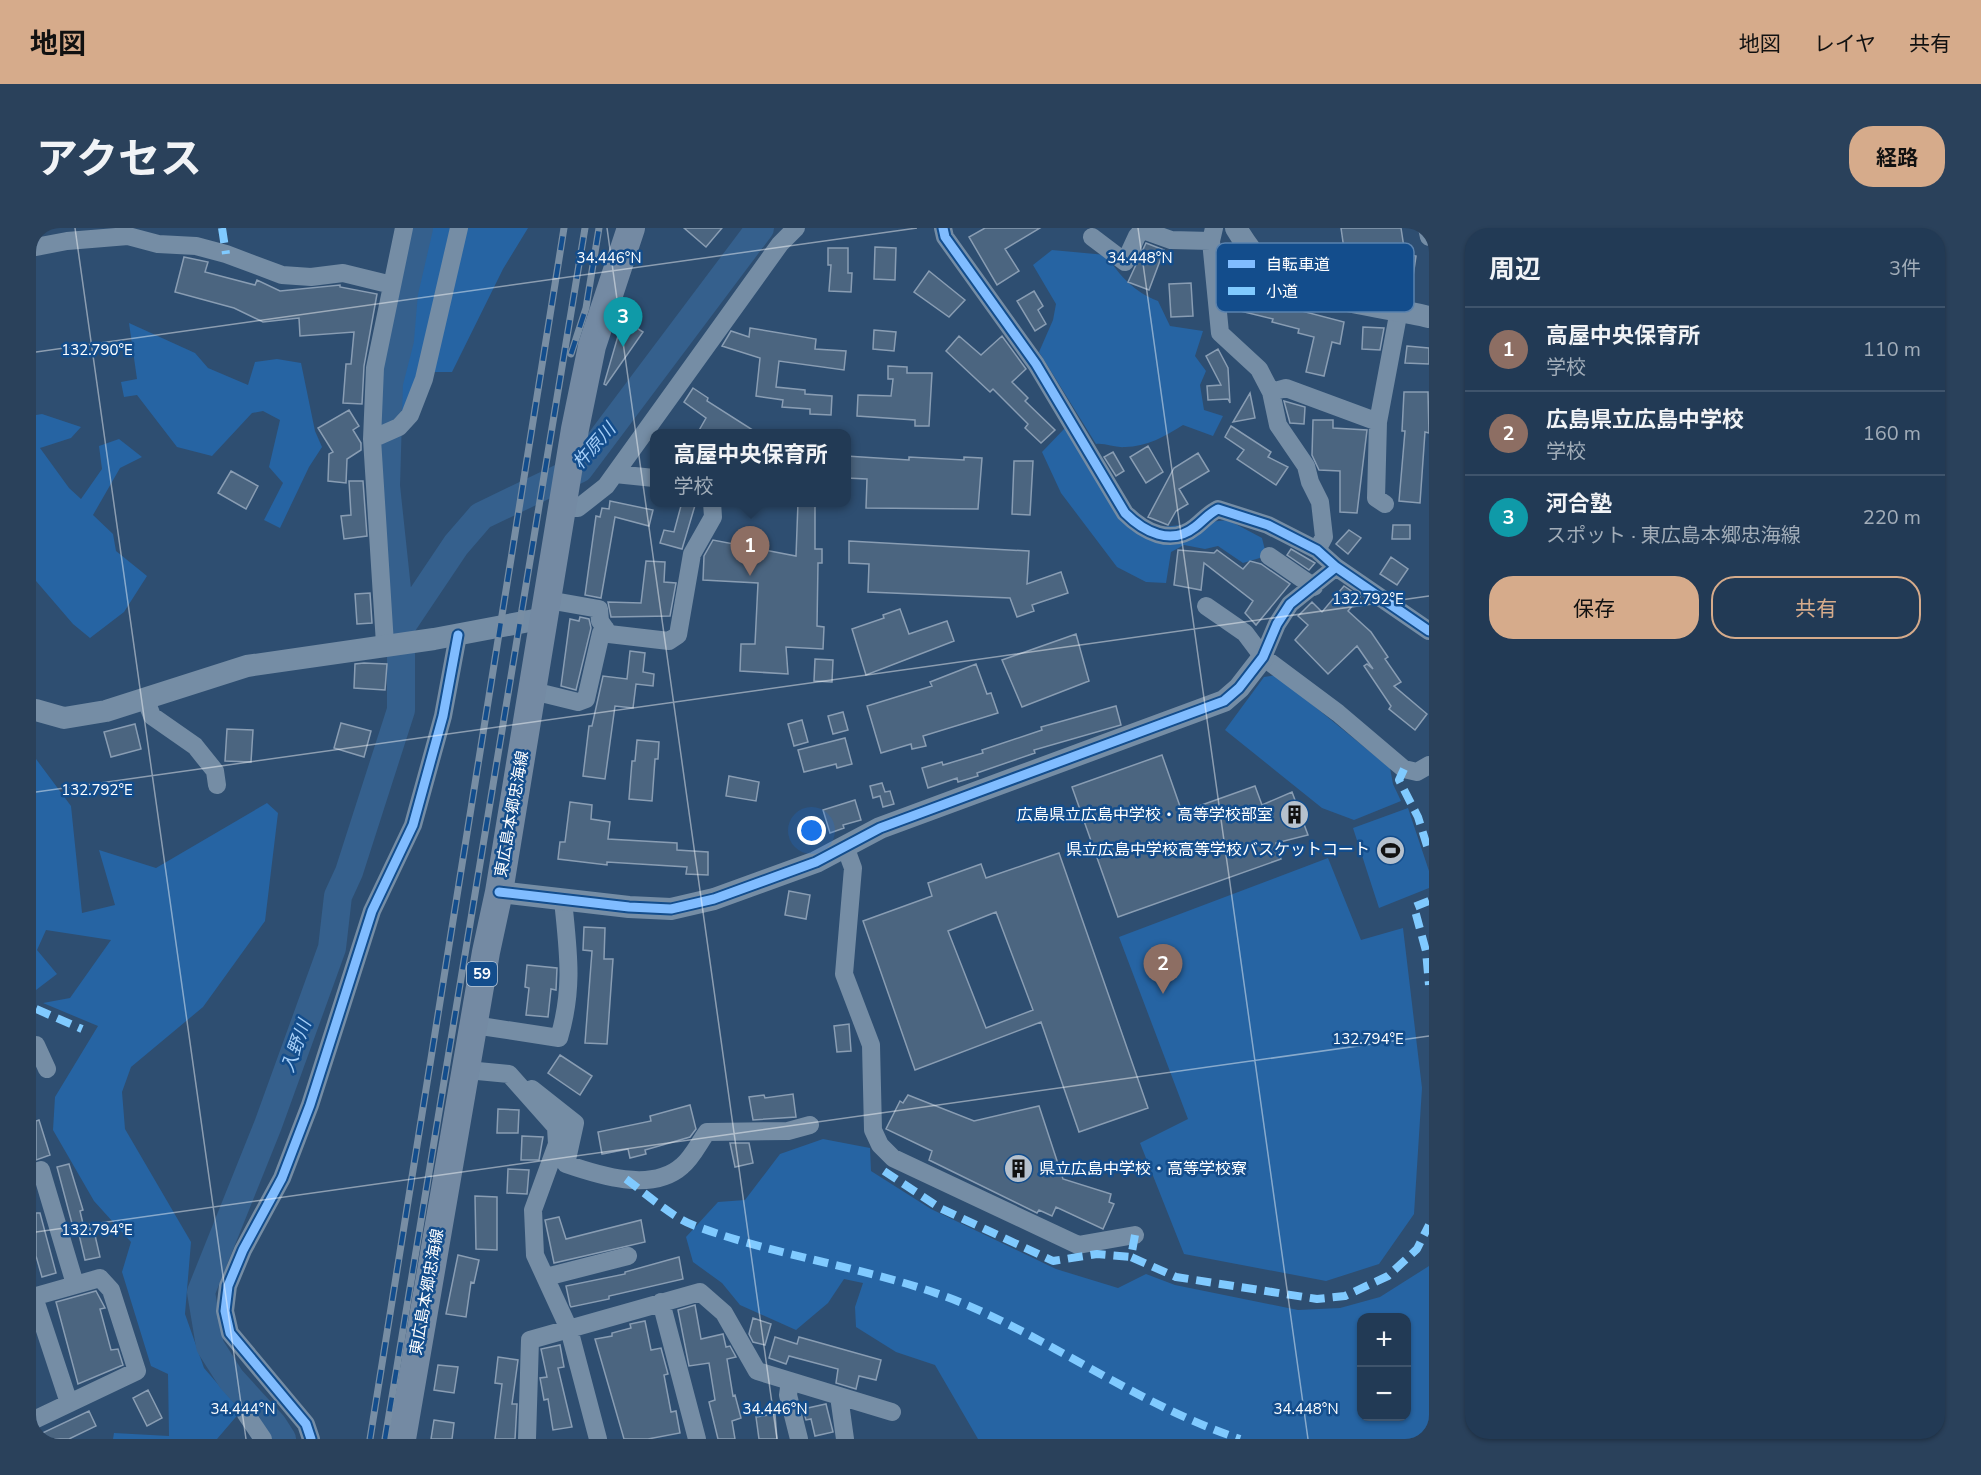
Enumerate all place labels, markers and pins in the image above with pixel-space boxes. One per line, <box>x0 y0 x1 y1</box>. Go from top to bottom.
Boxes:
pin: 3 <box>604 298 642 347</box>
pin: 1 <box>730 526 770 576</box>
building icon: 広島県立広島中学校・高等学校部室 <box>1278 799 1310 831</box>
place label: 広島県立広島中学校・高等学校部室 <box>1017 804 1273 826</box>
sports icon: 県立広島中学校高等学校バスケットコート <box>1375 834 1407 866</box>
place label: 県立広島中学校高等学校バスケットコート <box>1066 839 1370 861</box>
pin: 2 <box>1144 944 1182 994</box>
building icon: 県立広島中学校・高等学校寮 <box>1002 1153 1034 1185</box>
place label: 県立広島中学校・高等学校寮 <box>1039 1158 1247 1180</box>

